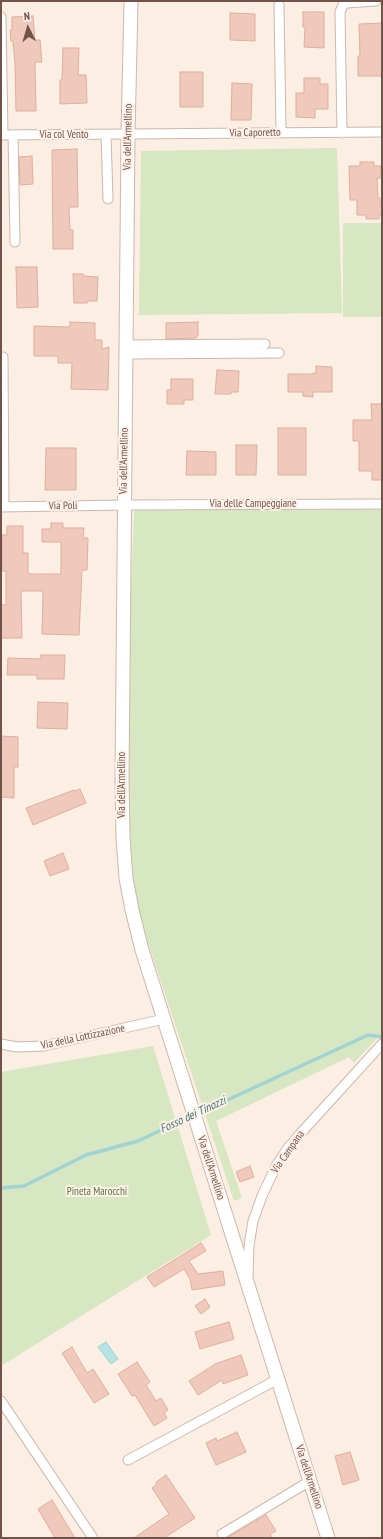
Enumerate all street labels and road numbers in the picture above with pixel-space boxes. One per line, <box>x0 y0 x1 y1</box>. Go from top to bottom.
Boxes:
street label: Via dell'Armellino <box>121 104 135 170</box>
street label: Via Caporetto <box>229 126 281 140</box>
street label: Via col Vento <box>39 128 89 142</box>
street label: Via dell'Armellino <box>117 428 131 494</box>
street label: Via delle Campeggiane <box>210 497 296 511</box>
street label: Via Poli <box>49 499 77 513</box>
street label: Via dell'Armellino <box>115 752 129 818</box>
street label: Via della Lottizzazione <box>40 1022 126 1052</box>
street label: Via Campana <box>269 1128 307 1176</box>
street label: Via dell'Armellino <box>194 1134 228 1202</box>
street label: Via dell'Armellino <box>292 1443 326 1511</box>

